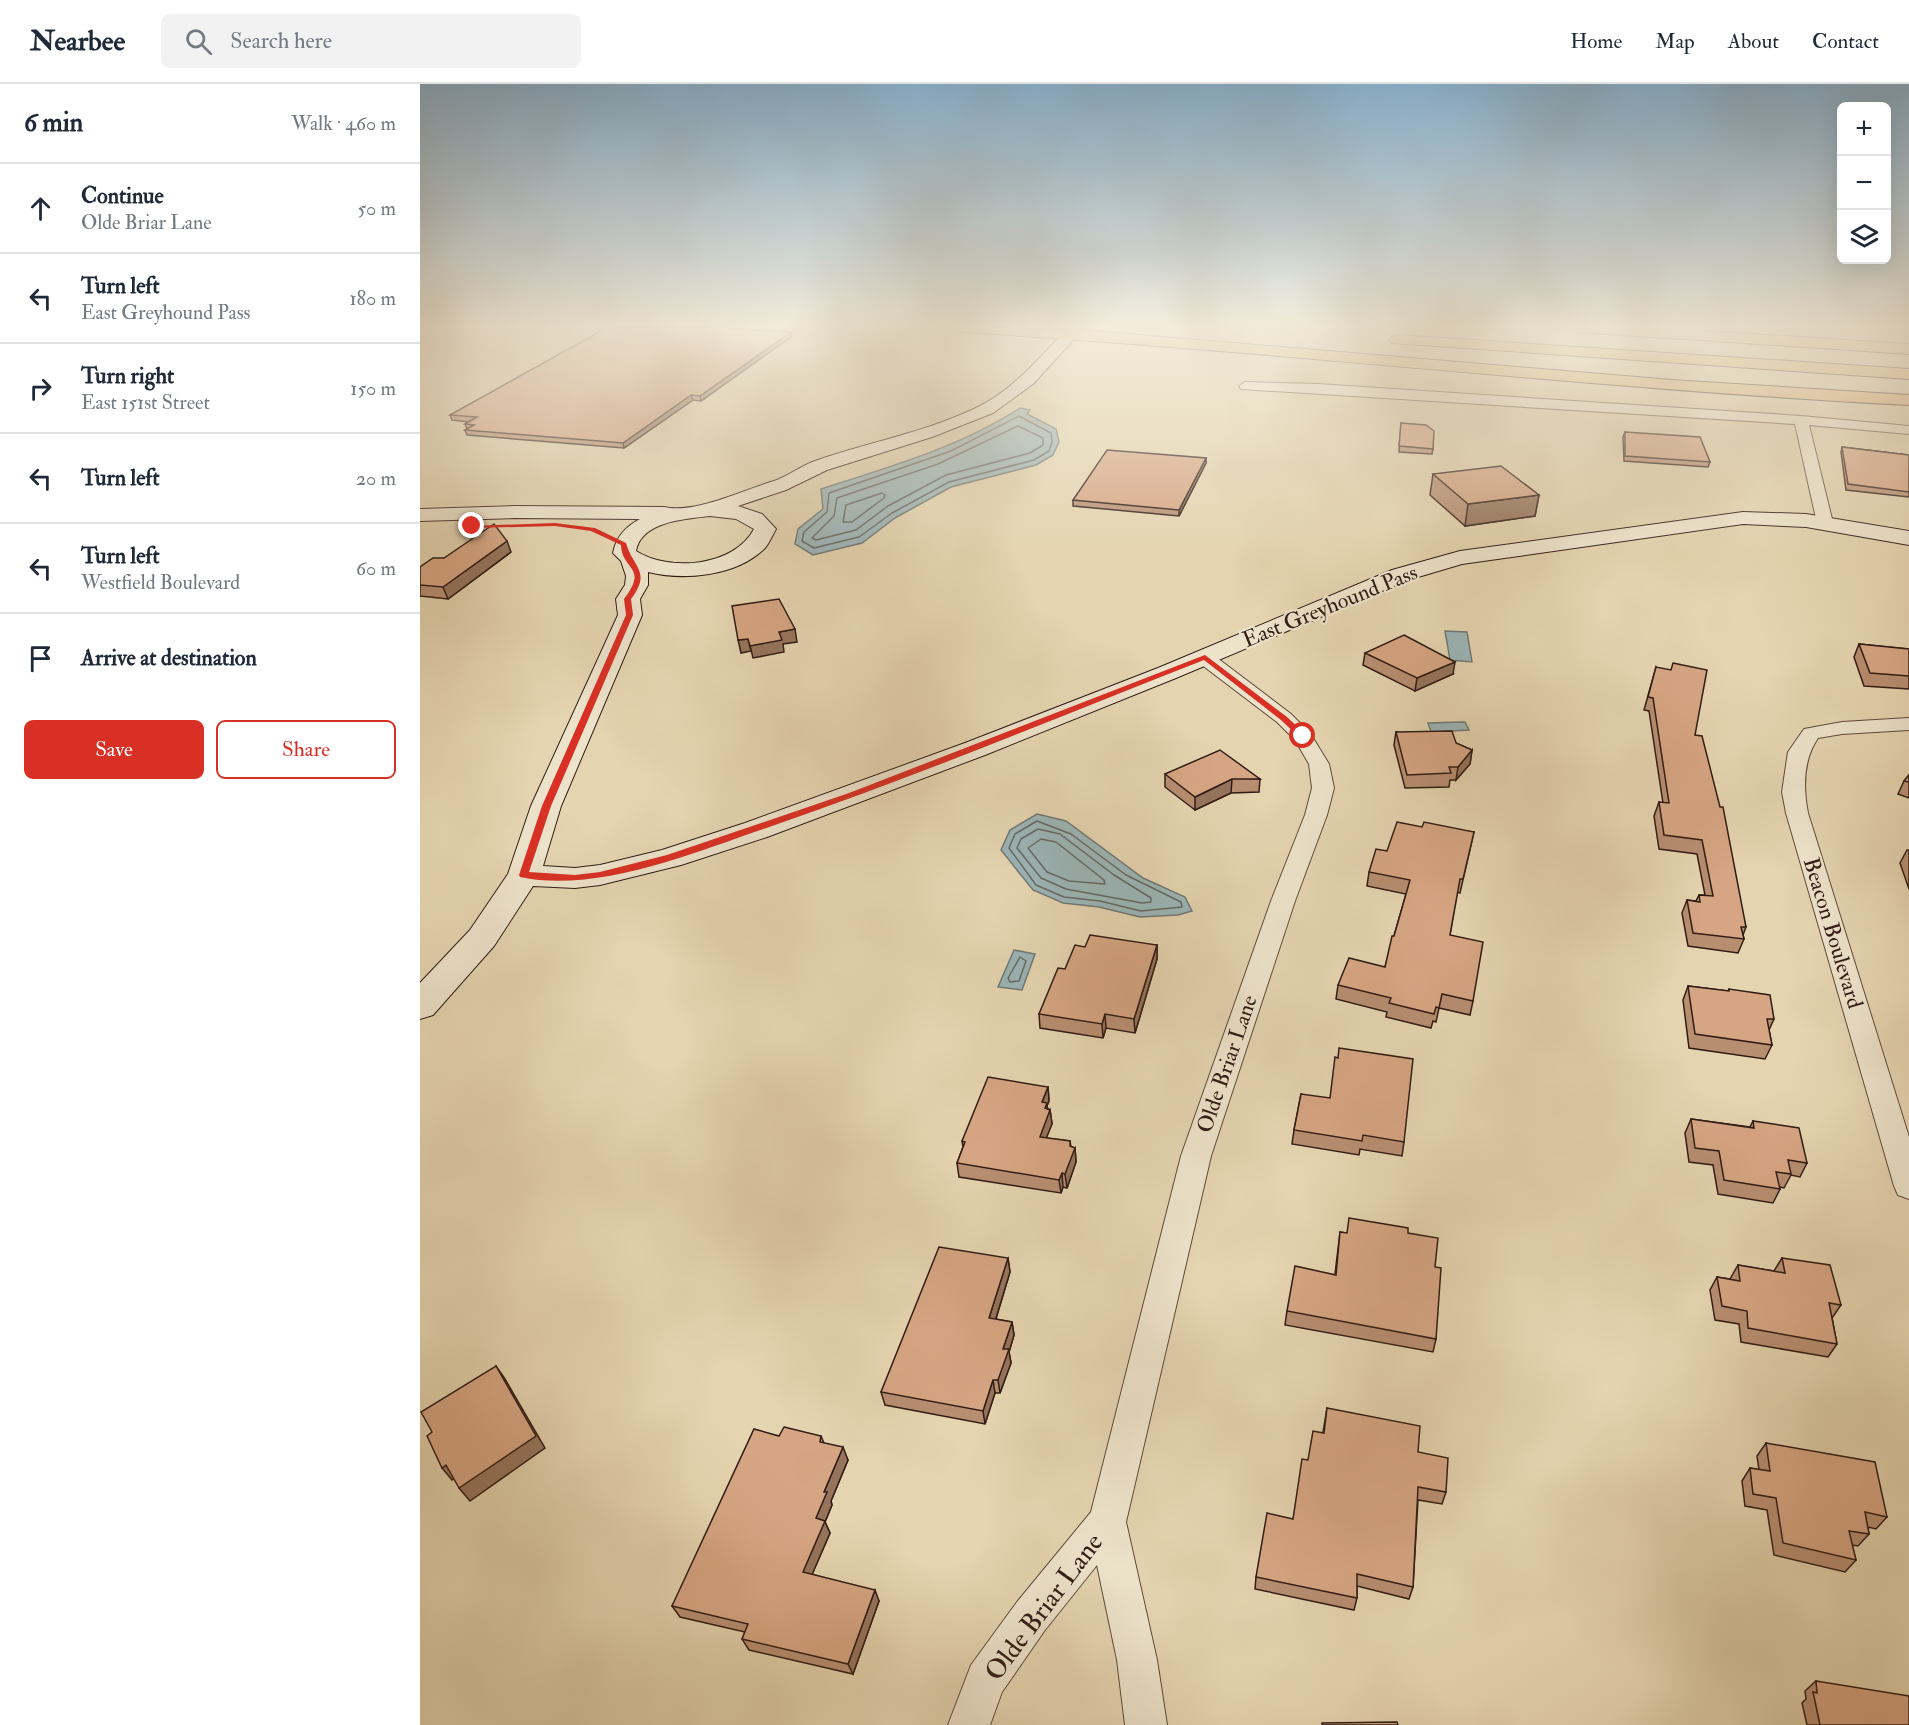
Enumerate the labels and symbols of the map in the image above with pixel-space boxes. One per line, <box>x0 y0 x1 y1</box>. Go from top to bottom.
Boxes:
route end <box>458 512 484 538</box>
street label: East Greyhound Pass <box>1238 558 1422 654</box>
route start <box>1289 722 1315 748</box>
street label: Beacon Boulevard <box>1797 854 1869 1012</box>
street label: Olde Briar Lane <box>1190 991 1264 1137</box>
street label: Olde Briar Lane <box>978 1527 1110 1687</box>

